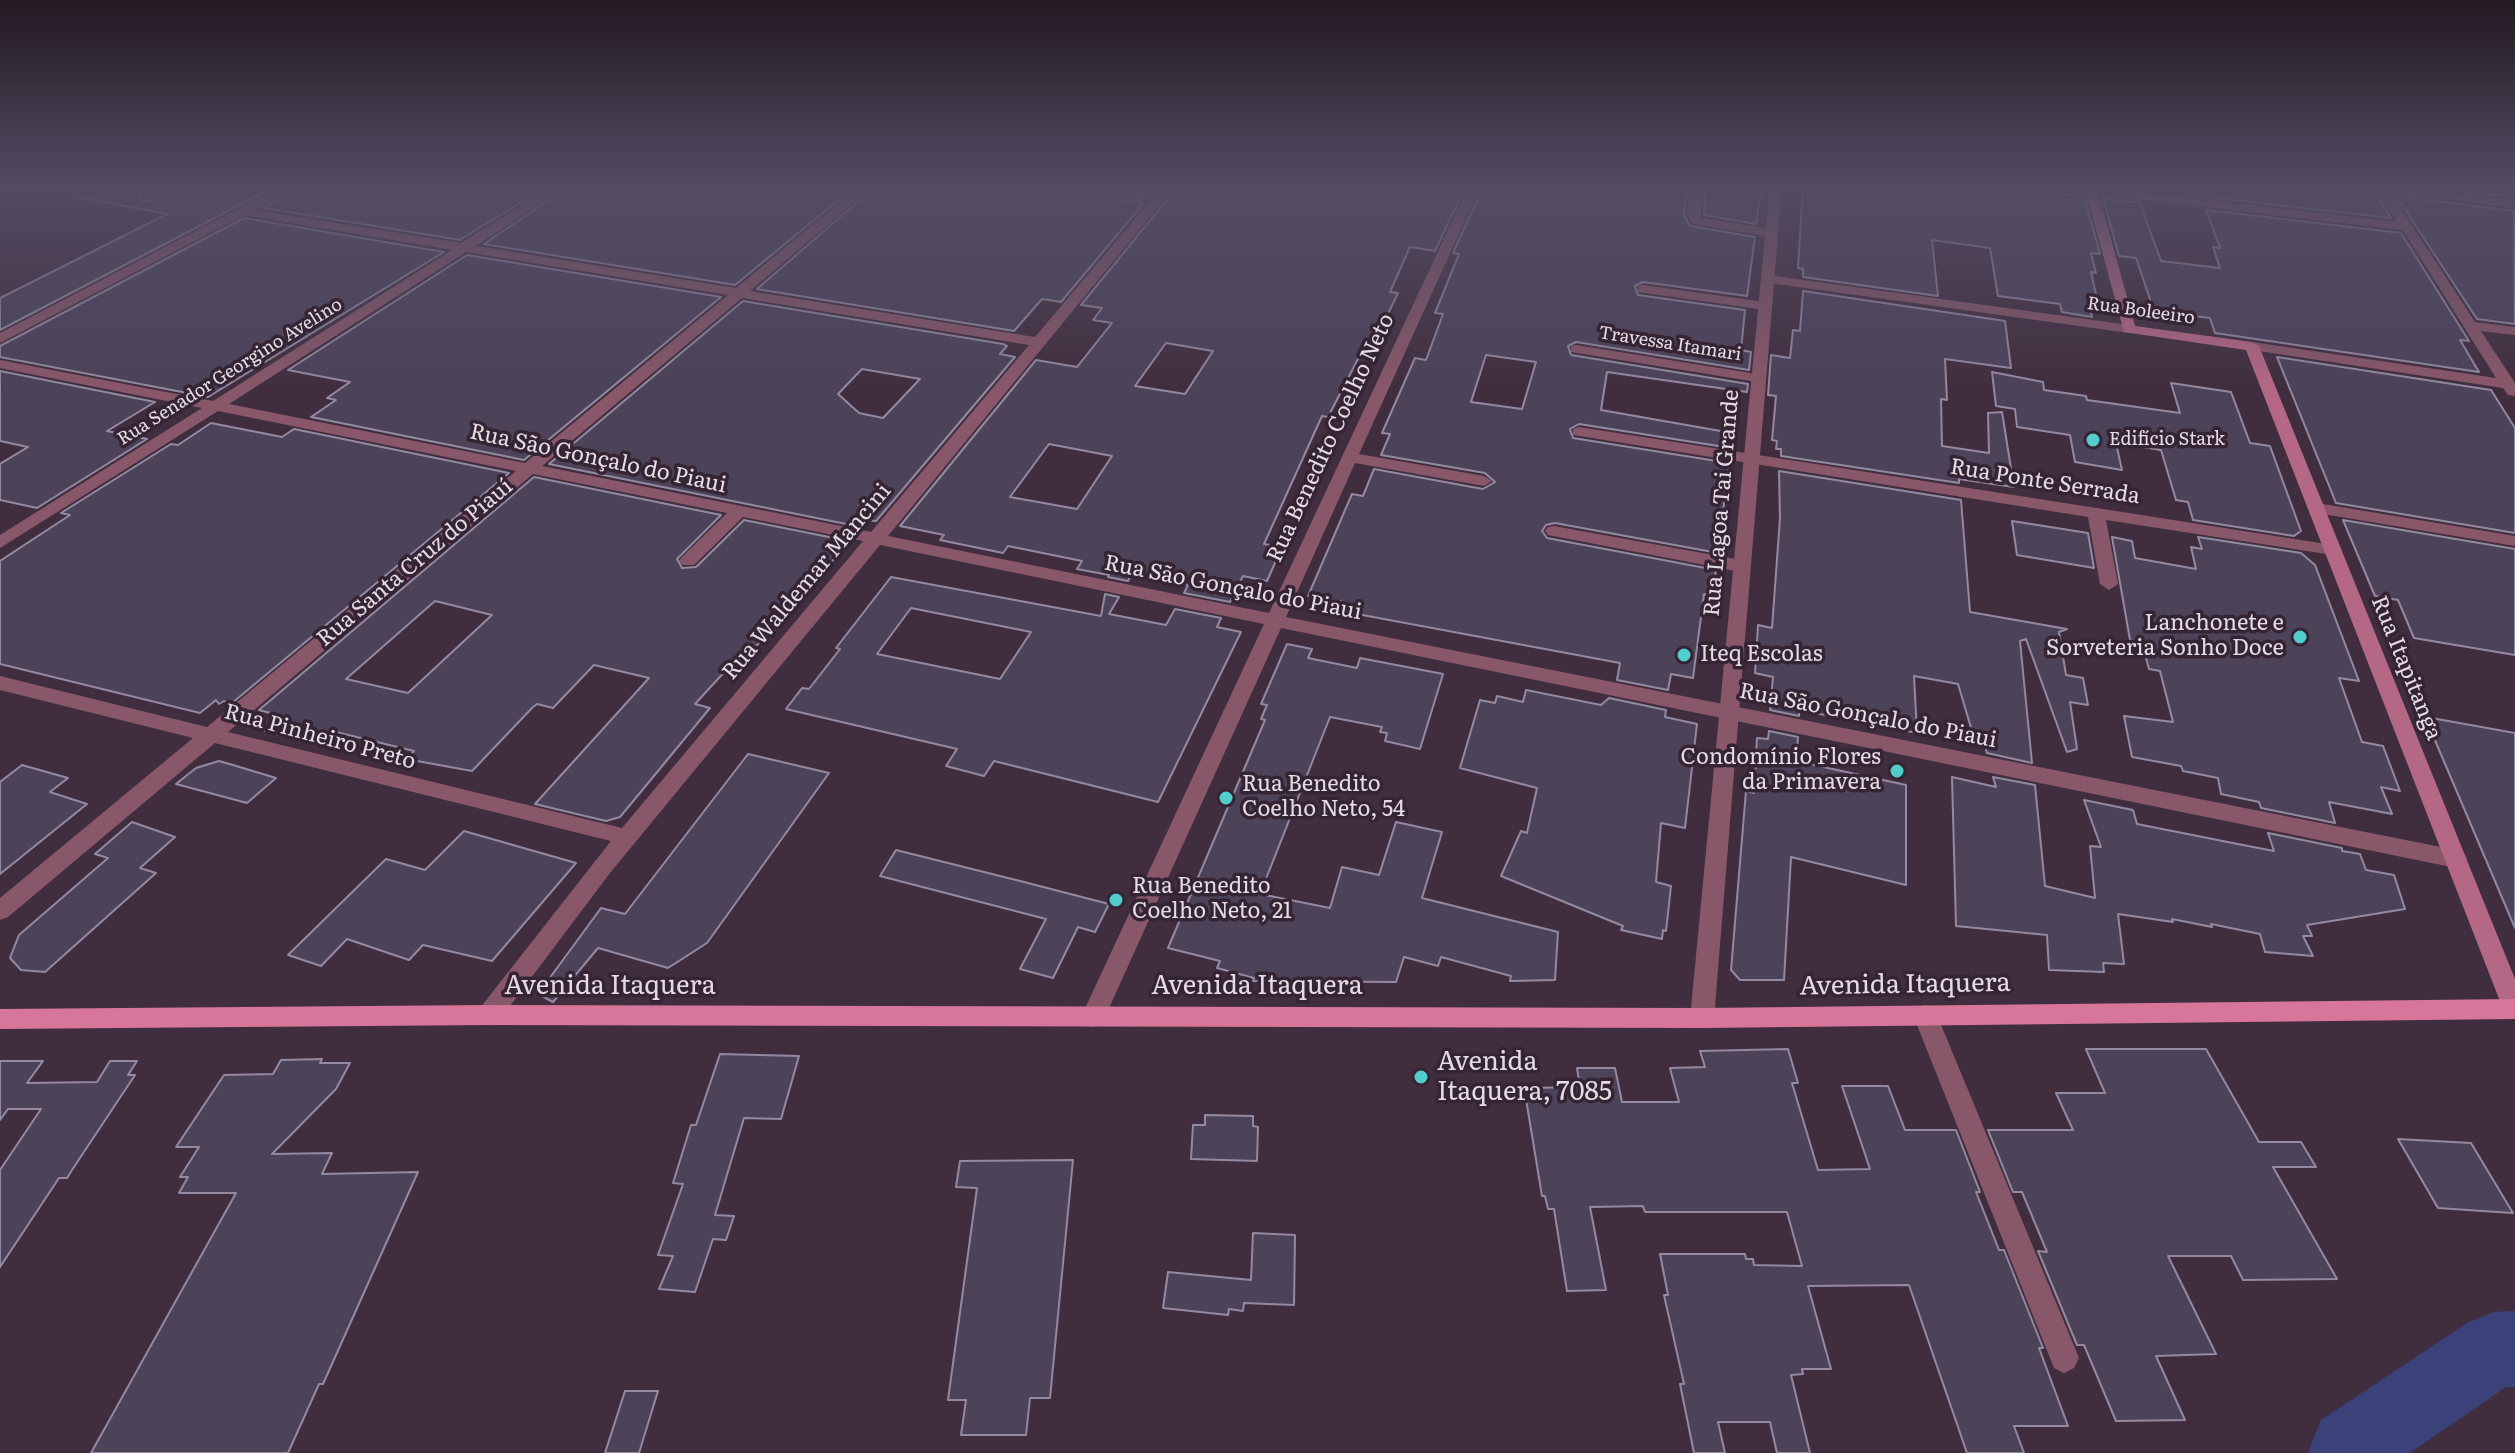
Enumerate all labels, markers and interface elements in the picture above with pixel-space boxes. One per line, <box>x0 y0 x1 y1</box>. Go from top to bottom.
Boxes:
street label: Rua Boleeiro <box>2086 293 2196 329</box>
street label: Rua Senador Georgino Avelino <box>114 294 346 450</box>
street label: Rua Benedito Coelho Neto <box>1262 309 1400 567</box>
street label: Travessa Itamari <box>1597 322 1743 366</box>
street label: Rua Lagoa Tai Grande <box>1699 388 1745 618</box>
street label: Rua São Gonçalo do Piaui <box>467 419 729 499</box>
place label: Edifício Stark <box>2109 429 2225 451</box>
marker: Edifício Stark <box>2084 431 2102 449</box>
street label: Rua Ponte Serrada <box>1948 454 2142 510</box>
street label: Rua Santa Cruz do Piauí <box>312 473 518 653</box>
street label: Rua Waldemar Mancini <box>717 479 897 685</box>
street label: Rua São Gonçalo do Piaui <box>1102 550 1364 626</box>
street label: Rua Itapitanga <box>2365 592 2447 744</box>
place label: Lanchonete e Sorveteria Sonho Doce <box>2046 611 2284 662</box>
marker: Lanchonete e Sorveteria Sonho Doce <box>2291 628 2309 646</box>
place label: Iteq Escolas <box>1700 642 1823 668</box>
marker: Iteq Escolas <box>1675 646 1693 664</box>
street label: Rua São Gonçalo do Piaui <box>1737 678 1999 754</box>
street label: Rua Pinheiro Preto <box>221 699 419 775</box>
place label: Condomínio Flores da Primavera <box>1681 745 1881 796</box>
marker: Condomínio Flores da Primavera <box>1888 762 1906 780</box>
place label: Rua Benedito Coelho Neto, 54 <box>1242 772 1405 824</box>
marker: Rua Benedito Coelho Neto, 54 <box>1217 789 1235 807</box>
place label: Rua Benedito Coelho Neto, 21 <box>1132 874 1292 926</box>
marker: Rua Benedito Coelho Neto, 21 <box>1107 891 1125 909</box>
street label: Avenida Itaquera <box>1799 968 2011 1002</box>
street label: Avenida Itaquera <box>504 970 716 1002</box>
street label: Avenida Itaquera <box>1151 970 1363 1002</box>
place label: Avenida Itaquera, 7085 <box>1437 1046 1612 1108</box>
marker: Avenida Itaquera, 7085 <box>1412 1068 1430 1086</box>

